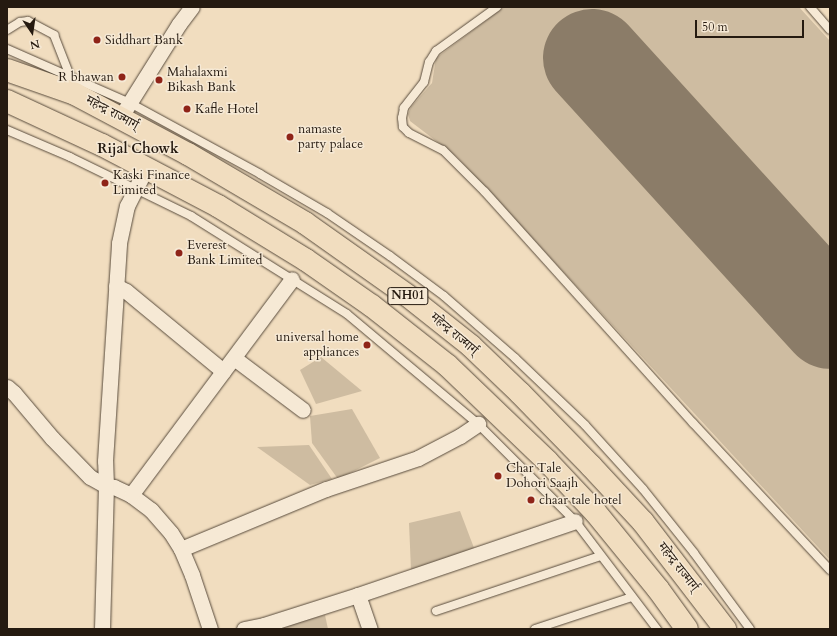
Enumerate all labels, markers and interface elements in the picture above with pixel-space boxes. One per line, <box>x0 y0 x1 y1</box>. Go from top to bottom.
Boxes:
north arrow <box>12 12 52 52</box>
scale bar <box>697 12 806 38</box>
text: 50 m <box>702 19 728 35</box>
place label: Siddhart Bank <box>105 32 183 48</box>
marker: Siddhart Bank <box>92 35 102 45</box>
text: N <box>28 36 41 53</box>
place label: Mahalaxmi Bikash Bank <box>167 65 236 96</box>
place label: R bhawan <box>58 69 114 85</box>
marker: R bhawan <box>117 72 127 82</box>
marker: Mahalaxmi Bikash Bank <box>154 75 164 85</box>
street label: महेन्द्र राज्मार्ग् <box>83 93 141 133</box>
place label: Kafle Hotel <box>195 101 258 117</box>
marker: Kafle Hotel <box>182 104 192 114</box>
place label: namaste party palace <box>298 122 363 153</box>
marker: namaste party palace <box>285 132 295 142</box>
district label: Rijal Chowk <box>97 141 179 157</box>
place label: Kaski Finance Limited <box>113 168 190 199</box>
marker: Kaski Finance Limited <box>100 178 110 188</box>
place label: Everest Bank Limited <box>187 238 262 269</box>
marker: Everest Bank Limited <box>174 248 184 258</box>
road number: NH01 <box>387 286 429 306</box>
street label: महेन्द्र राज्मार्ग् <box>427 310 481 358</box>
place label: universal home appliances <box>276 330 359 361</box>
marker: universal home appliances <box>362 340 372 350</box>
place label: Char Tale Dohori Saajh <box>506 461 578 492</box>
marker: Char Tale Dohori Saajh <box>493 471 503 481</box>
place label: chaar tale hotel <box>539 492 621 508</box>
marker: chaar tale hotel <box>526 495 536 505</box>
street label: महेन्द्र राज्मार्ग् <box>654 540 702 594</box>

